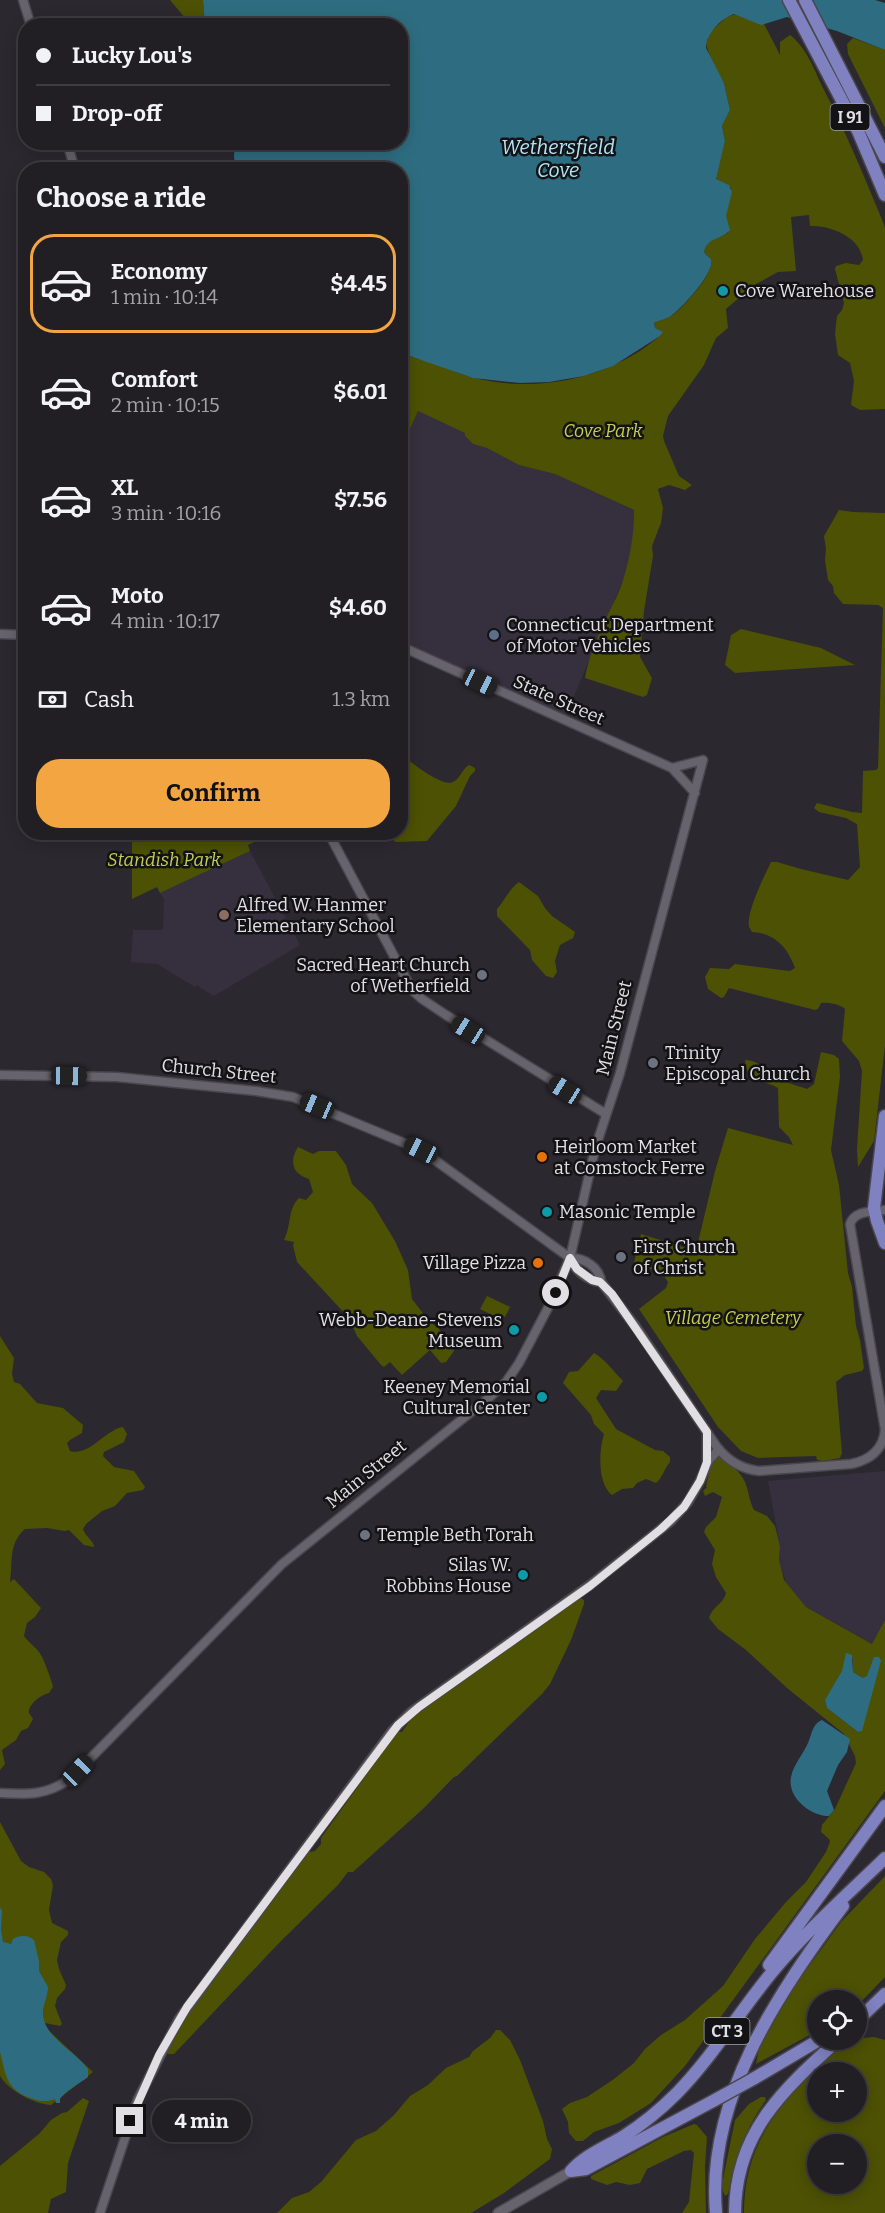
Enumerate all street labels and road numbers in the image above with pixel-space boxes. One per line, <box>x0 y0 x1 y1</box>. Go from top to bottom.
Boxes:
road number: I 91 <box>830 104 870 130</box>
street label: State Street <box>510 670 608 730</box>
street label: Main Street <box>592 978 636 1078</box>
street label: Church Street <box>160 1054 278 1088</box>
street label: Main Street <box>321 1435 411 1513</box>
road number: CT 3 <box>704 2018 750 2044</box>

